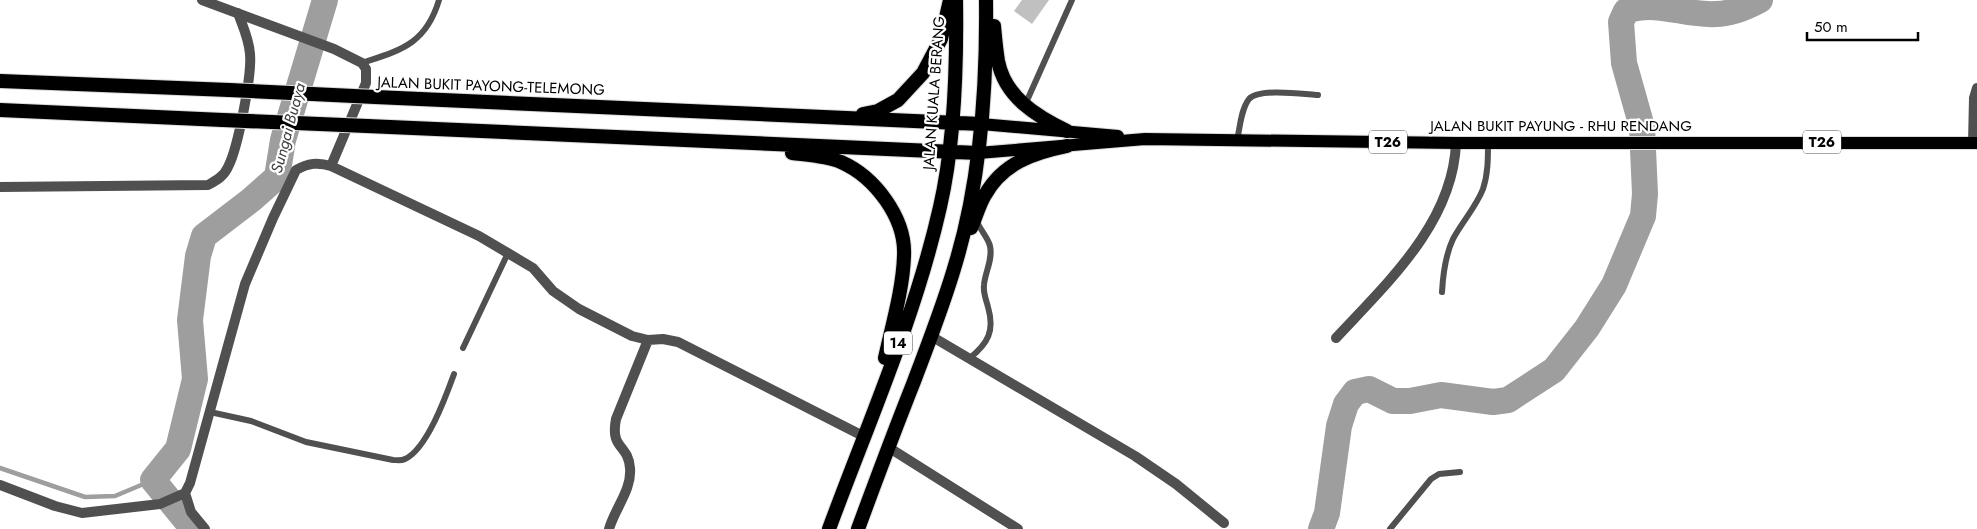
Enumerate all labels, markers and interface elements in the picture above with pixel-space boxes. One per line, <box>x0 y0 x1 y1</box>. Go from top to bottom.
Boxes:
scale bar <box>1807 10 1918 42</box>
street label: JALAN KUALA BERANG <box>918 15 950 173</box>
text: 50 m <box>1814 16 1848 38</box>
street label: JALAN BUKIT PAYONG-TELEMONG <box>375 71 605 101</box>
water label: Sungai Buaya <box>265 80 311 176</box>
street label: JALAN BUKIT PAYUNG - RHU RENDANG <box>1428 115 1692 137</box>
road number: T26 <box>1369 130 1407 154</box>
road number: T26 <box>1803 130 1841 154</box>
road number: 14 <box>884 332 912 354</box>

